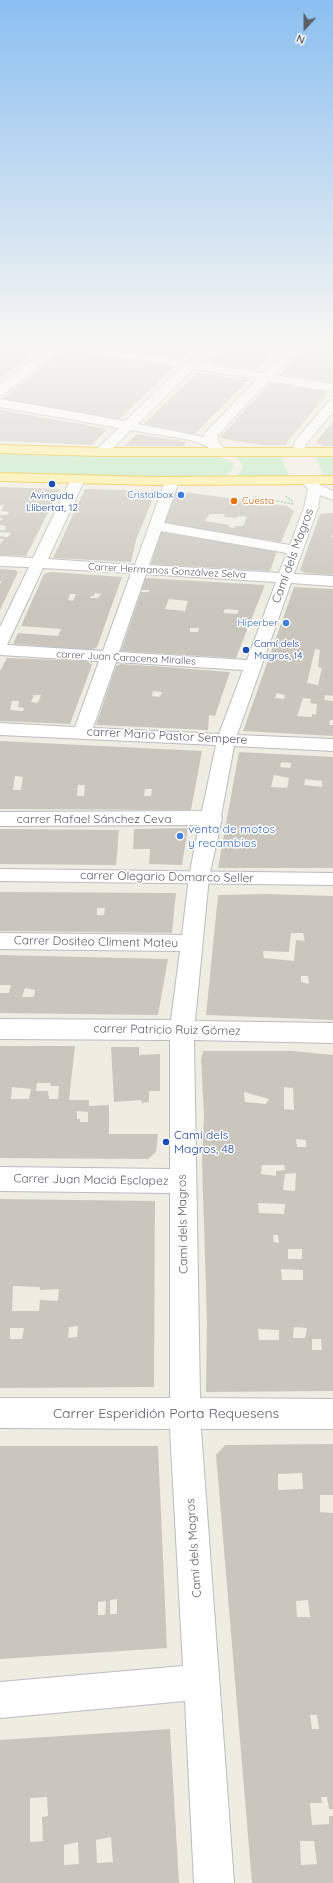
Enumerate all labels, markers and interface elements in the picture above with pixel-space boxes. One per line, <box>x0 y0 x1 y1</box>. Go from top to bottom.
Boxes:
north arrow <box>285 8 325 48</box>
text: N <box>294 31 307 47</box>
marker: Avinguda Llibertat, 12 <box>47 479 57 489</box>
place label: Cristalbox <box>127 489 173 501</box>
place label: Avinguda Llibertat, 12 <box>26 490 78 514</box>
marker: Cristalbox <box>176 490 186 500</box>
place label: Cuesta <box>242 495 274 507</box>
marker: Cuesta <box>229 496 239 506</box>
street label: Camí dels Magros <box>269 507 317 605</box>
street label: Carrer Hermanos Gonzálvez Selva <box>88 561 246 581</box>
place label: Hiperber <box>238 617 278 629</box>
marker: Hiperber <box>281 618 291 628</box>
place label: Camí dels Magros, 14 <box>254 638 302 662</box>
marker: Camí dels Magros, 14 <box>241 645 251 655</box>
street label: carrer Juan Caracena Miralles <box>56 648 196 668</box>
street label: carrer Mario Pastor Sempere <box>86 725 248 747</box>
street label: carrer Rafael Sánchez Ceva <box>17 812 171 826</box>
place label: venta de motos y recambios <box>188 822 275 850</box>
marker: venta de motos y recambios <box>175 831 185 841</box>
street label: carrer Olegario Domarco Seller <box>80 868 254 886</box>
street label: Carrer Dositeo Climent Mateu <box>14 933 178 951</box>
street label: carrer Patricio Ruiz Gómez <box>93 1022 241 1038</box>
place label: Camí dels Magros, 48 <box>174 1128 234 1156</box>
marker: Camí dels Magros, 48 <box>161 1137 171 1147</box>
street label: Carrer Juan Maciá Esclapez <box>13 1171 169 1189</box>
street label: Camí dels Magros <box>175 1174 191 1274</box>
street label: Carrer Esperidión Porta Requesens <box>53 1406 279 1422</box>
street label: Camí dels Magros <box>183 1498 205 1598</box>

